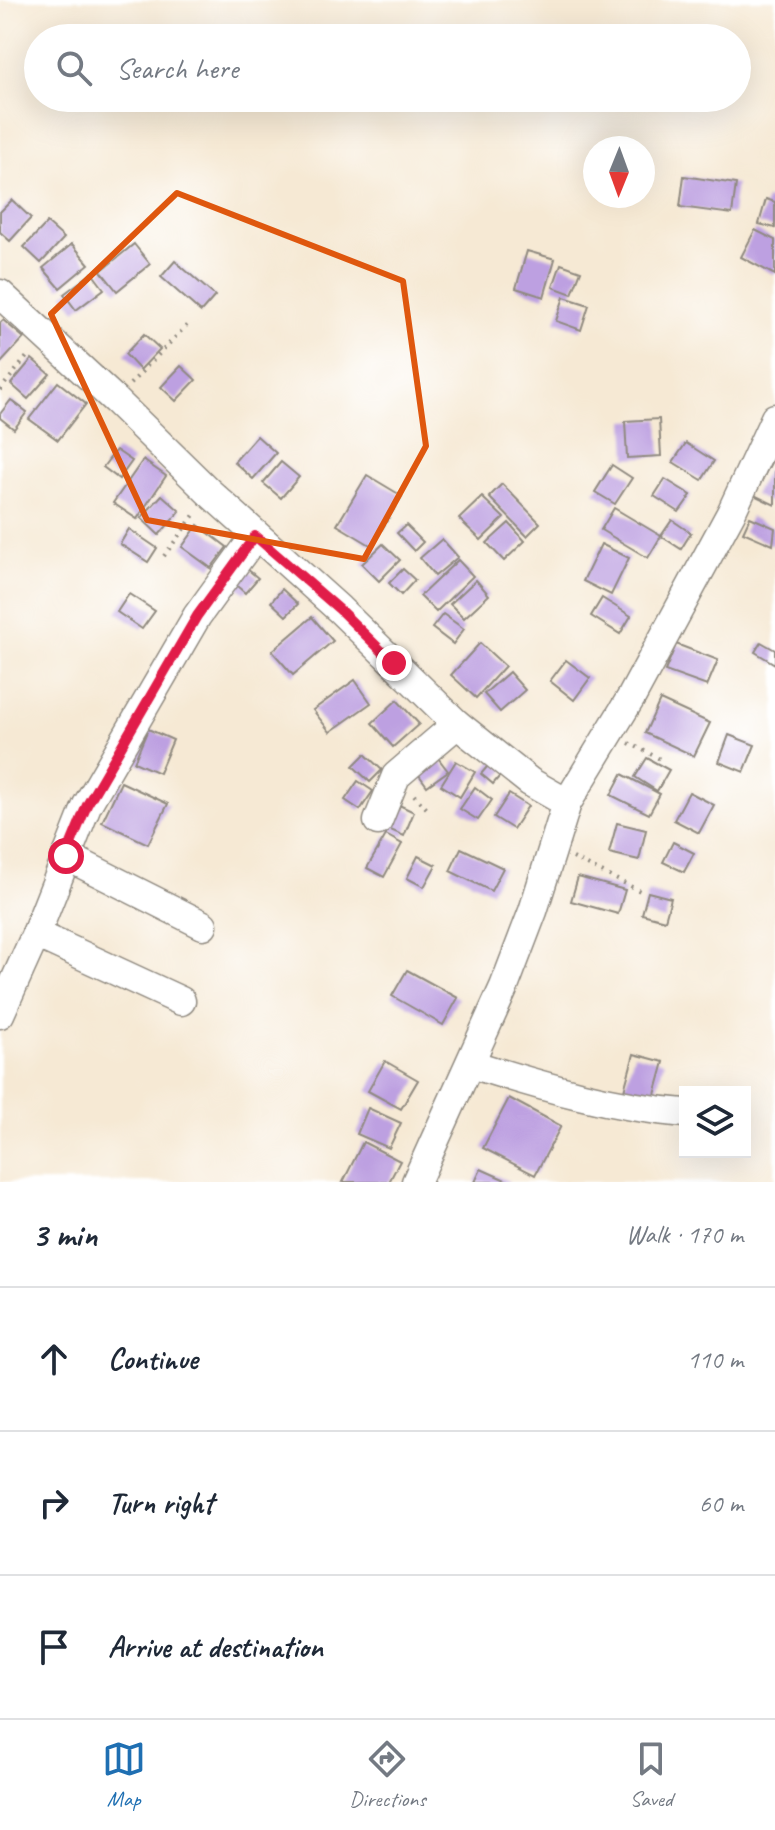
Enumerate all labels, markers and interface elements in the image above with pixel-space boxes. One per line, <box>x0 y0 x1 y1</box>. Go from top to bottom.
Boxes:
search box <box>24 24 751 112</box>
icon: search <box>52 46 96 90</box>
text: Search here <box>116 49 238 87</box>
north arrow <box>583 136 655 208</box>
route end <box>376 645 412 681</box>
route start <box>48 838 84 874</box>
map controls <box>679 1086 751 1158</box>
button: layers <box>679 1086 751 1158</box>
text: 3 min <box>32 1213 97 1256</box>
text: Walk · 170 m <box>626 1218 743 1251</box>
icon: ahead <box>32 1337 76 1381</box>
text: Continue <box>108 1340 198 1378</box>
text: 110 m <box>687 1343 743 1376</box>
icon: right <box>32 1481 76 1525</box>
text: Turn right <box>108 1484 213 1522</box>
text: 60 m <box>699 1487 743 1520</box>
icon: arrive <box>32 1625 76 1669</box>
text: Arrive at destination <box>108 1628 323 1666</box>
tab: Map <box>102 1737 146 1813</box>
tab: Directions <box>349 1737 426 1813</box>
tab: Saved <box>629 1737 673 1813</box>

